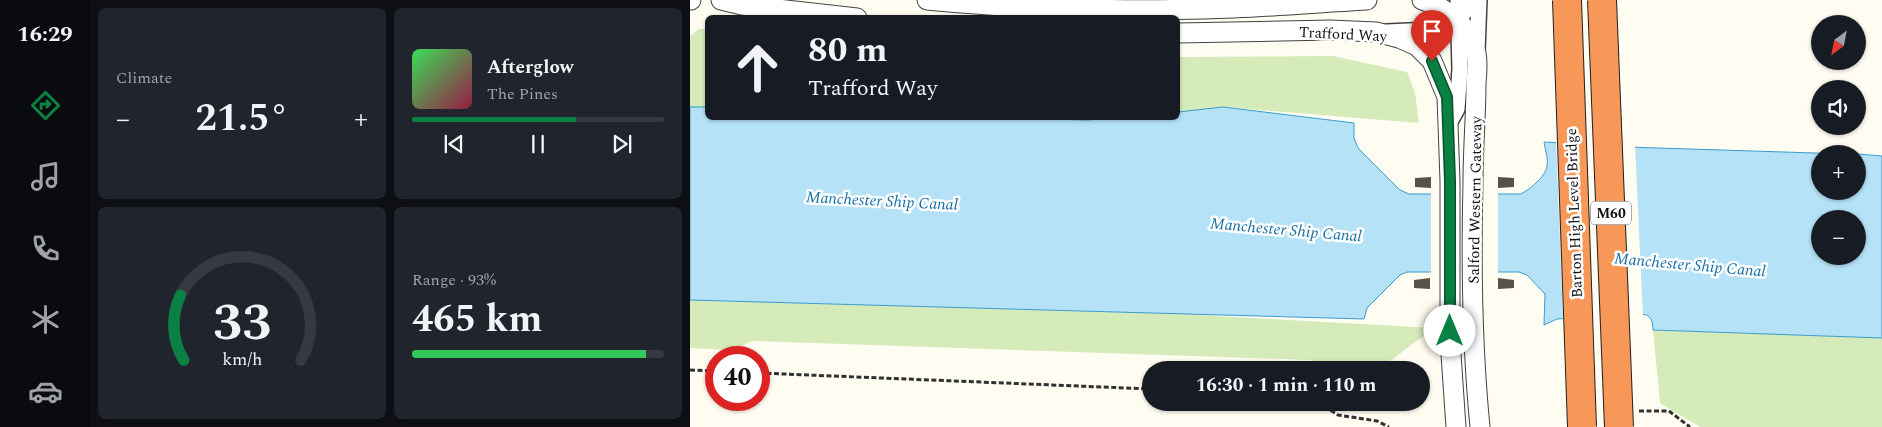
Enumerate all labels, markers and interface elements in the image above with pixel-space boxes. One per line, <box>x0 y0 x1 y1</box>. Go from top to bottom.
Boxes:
pin <box>1411 10 1453 61</box>
north arrow <box>1811 15 1866 70</box>
map controls <box>1811 15 1866 265</box>
icon: arrive <box>1418 17 1446 45</box>
text: 16:29 <box>17 18 73 51</box>
street label: Trafford Way <box>1298 21 1388 48</box>
text: 80 m <box>808 24 888 77</box>
icon: ahead <box>725 35 790 100</box>
text: Afterglow <box>487 53 574 82</box>
text: Climate <box>116 66 172 90</box>
text: Trafford Way <box>808 72 937 105</box>
button: sound <box>1811 80 1866 135</box>
text: The Pines <box>487 82 558 106</box>
icon: directions <box>28 88 63 123</box>
text: 21.5° <box>195 90 289 148</box>
text: − <box>116 98 130 141</box>
text: + <box>354 98 368 141</box>
street label: Salford Western Gateway <box>1463 115 1488 284</box>
street label: Barton High Level Bridge <box>1560 128 1589 298</box>
icon: previous <box>440 130 468 158</box>
icon: pause <box>524 130 552 158</box>
icon: next <box>608 130 636 158</box>
button: + <box>1811 145 1866 200</box>
icon: music <box>28 159 63 194</box>
water label: Manchester Ship Canal <box>805 185 958 217</box>
road number: M60 <box>1591 202 1631 224</box>
button: − <box>1811 210 1866 265</box>
water label: Manchester Ship Canal <box>1209 211 1363 249</box>
icon: phone <box>28 231 63 266</box>
water label: Manchester Ship Canal <box>1613 246 1767 284</box>
text: Range · 93% <box>412 268 496 292</box>
text: 33 <box>213 284 271 363</box>
text: 465 km <box>412 291 543 349</box>
icon: climate <box>28 302 63 337</box>
position arrow <box>1423 304 1475 356</box>
text: km/h <box>222 346 262 373</box>
speed limit sign: 40 <box>705 346 770 411</box>
text: 16:30 · 1 min · 110 m <box>1196 371 1376 400</box>
icon: car <box>28 374 63 409</box>

